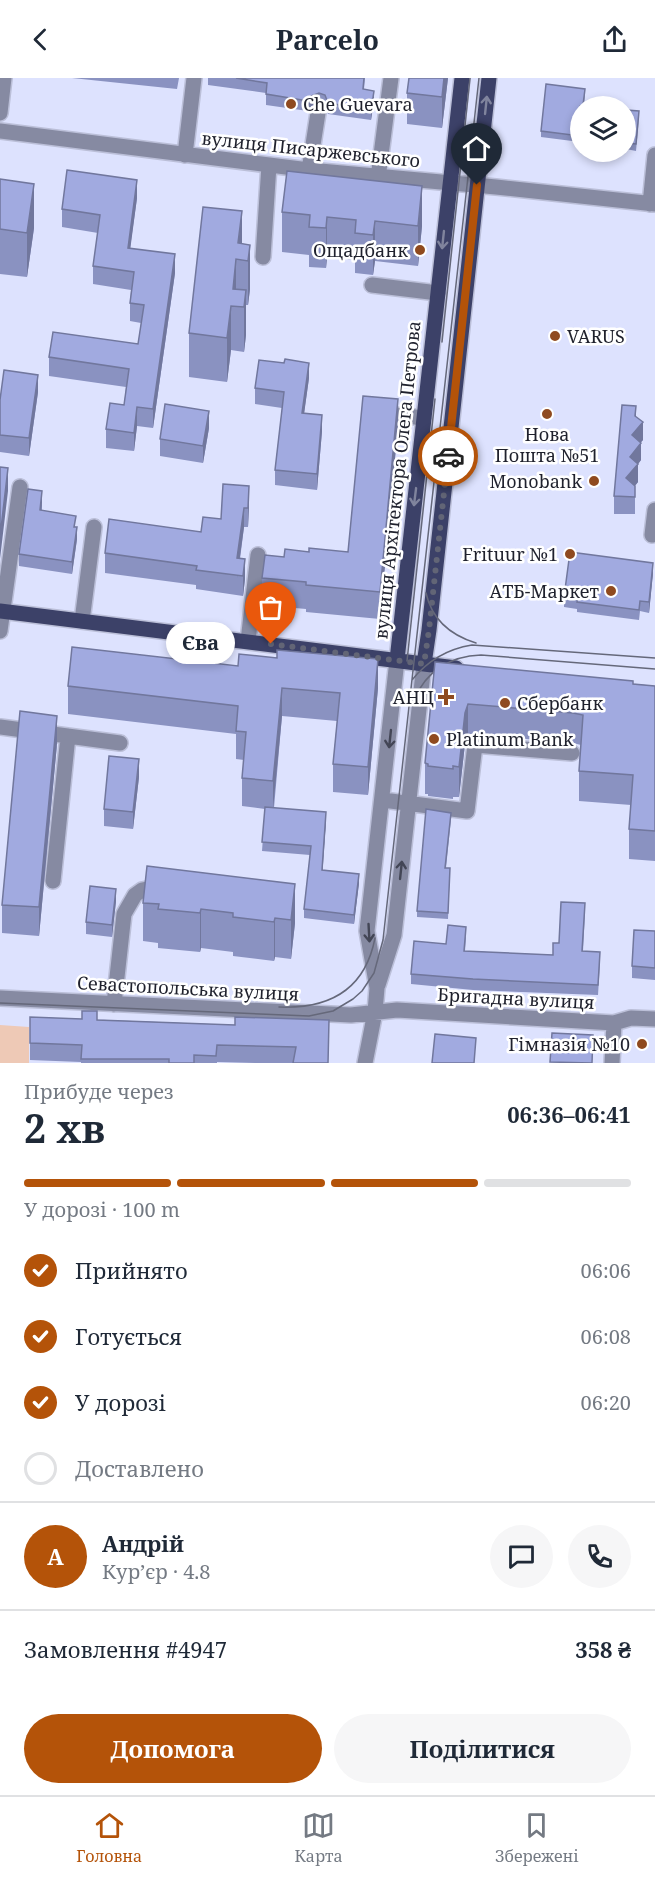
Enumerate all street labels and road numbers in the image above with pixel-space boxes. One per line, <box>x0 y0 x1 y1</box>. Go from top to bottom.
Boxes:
street label: вулиця Писаржевського <box>201 126 421 172</box>
street label: вулиця Архітектора Олега Петрова <box>368 320 426 640</box>
street label: Севастопольська вулиця <box>76 970 300 1006</box>
street label: Бригадна вулиця <box>437 982 595 1014</box>

